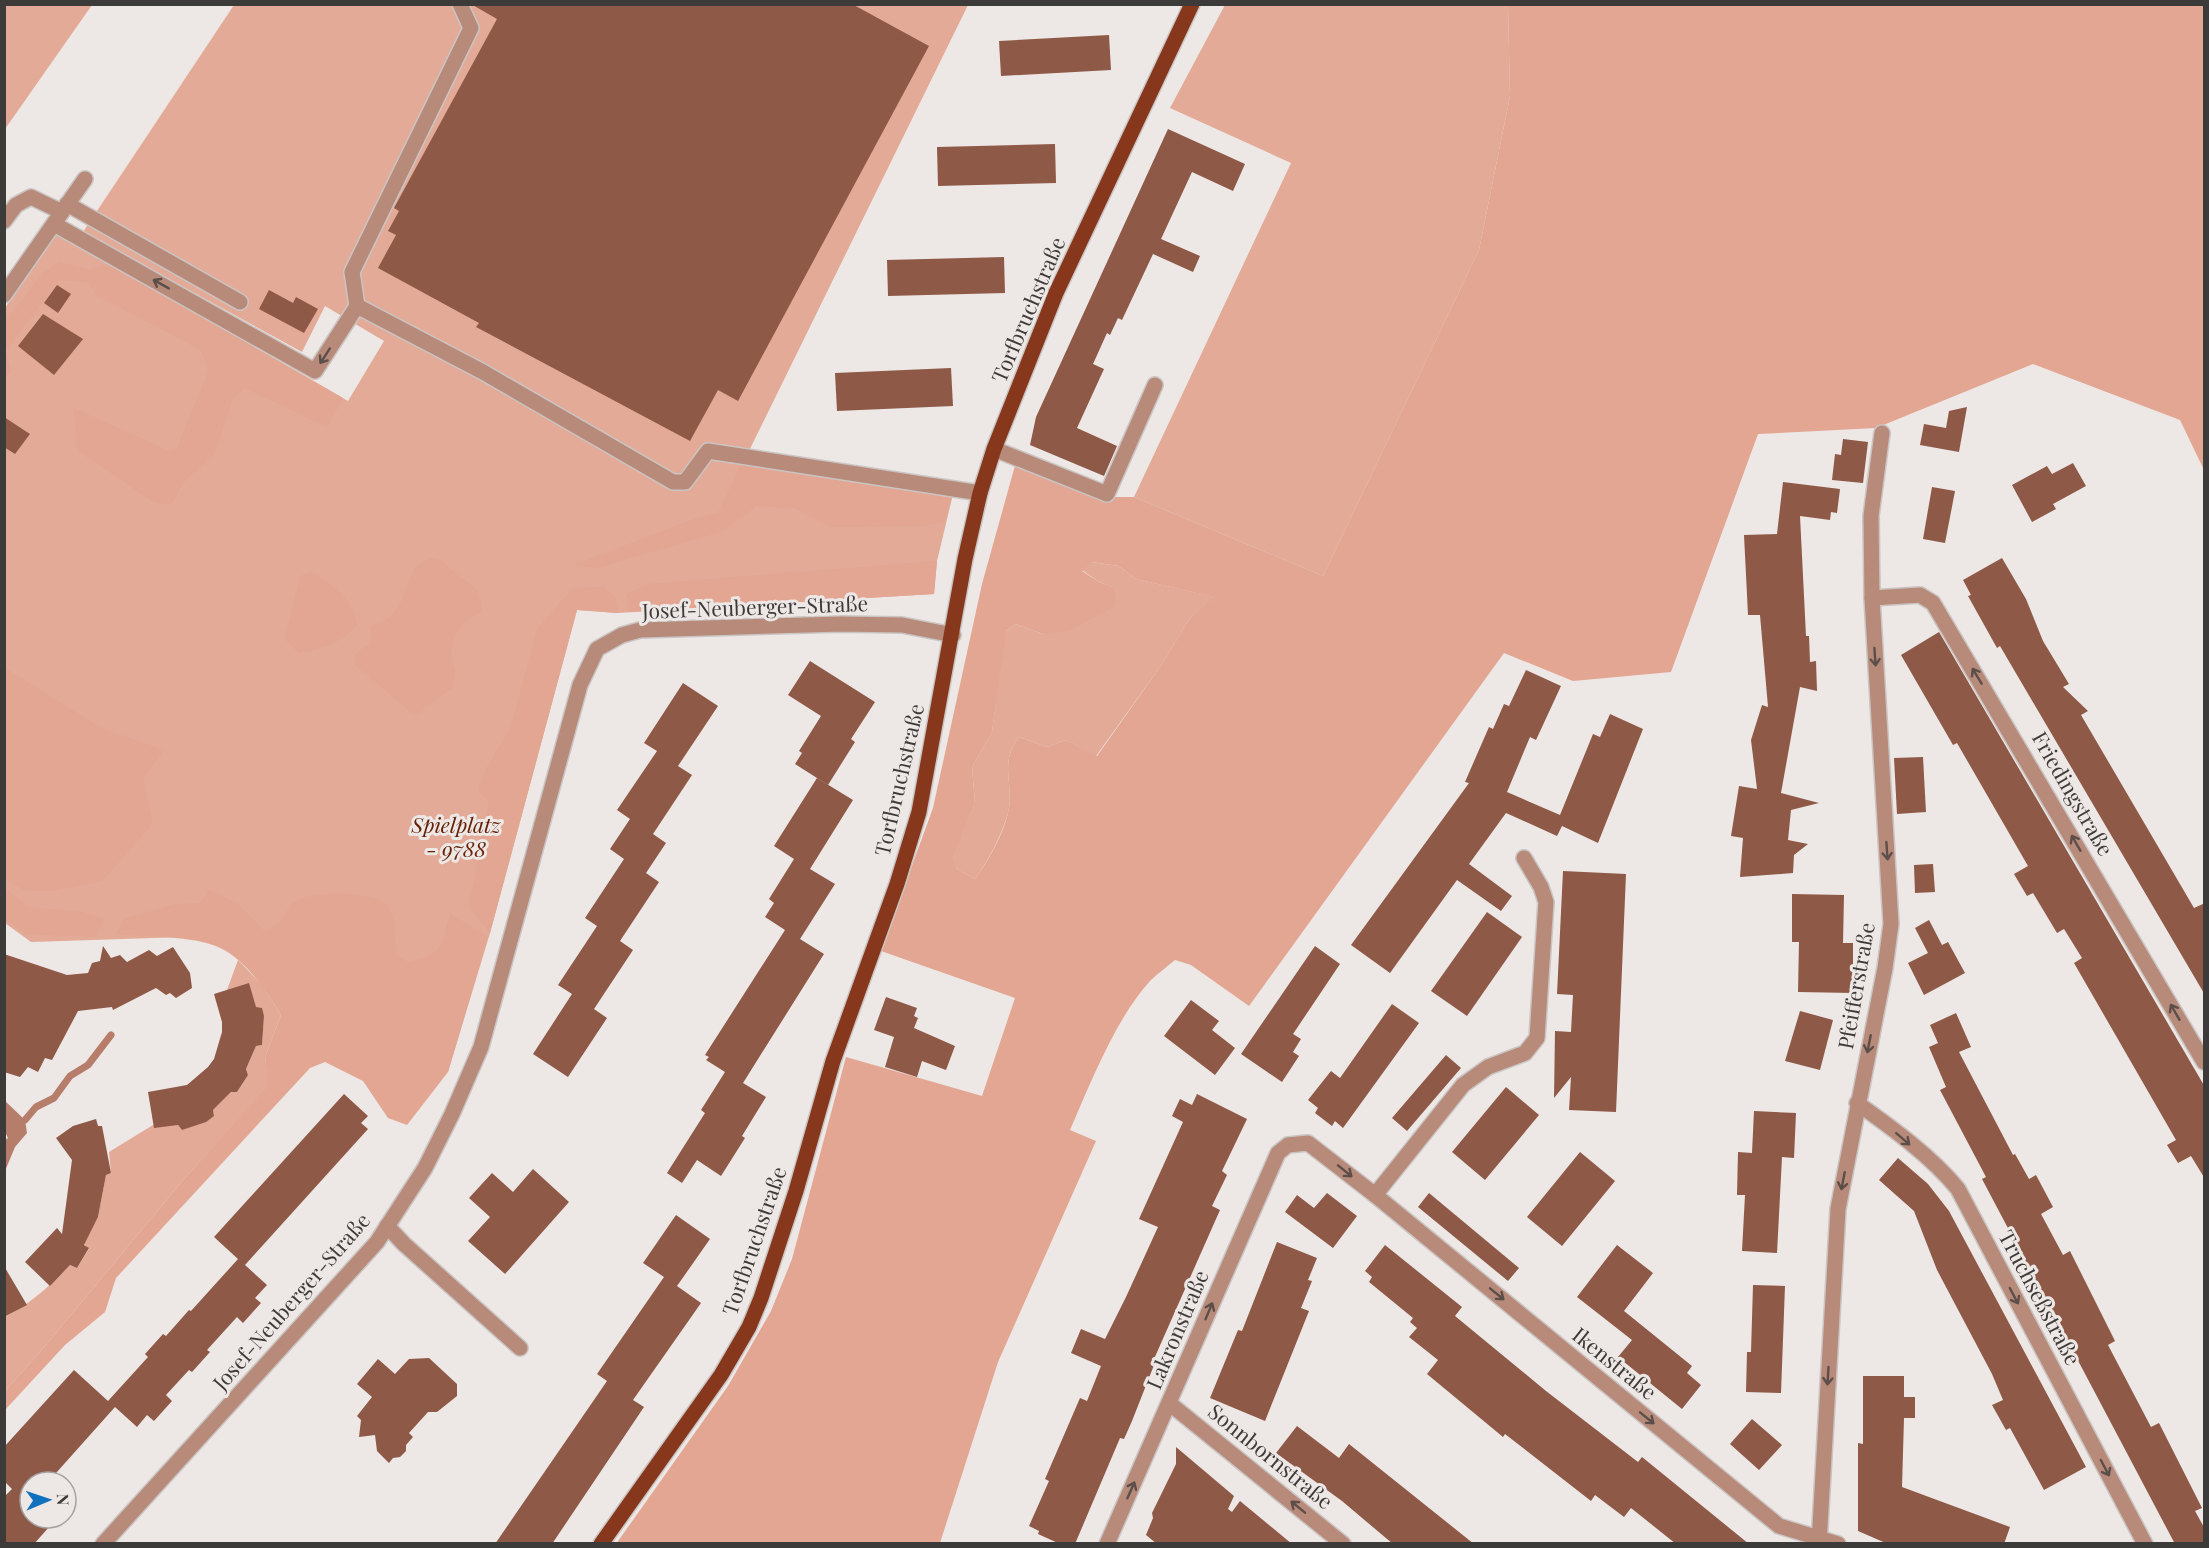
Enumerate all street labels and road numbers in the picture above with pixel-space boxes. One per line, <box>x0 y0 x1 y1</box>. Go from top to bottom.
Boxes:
street label: Torfbruchstraße <box>984 232 1070 386</box>
street label: Josef-Neuberger-Straße <box>640 588 868 624</box>
street label: Torfbruchstraße <box>867 701 929 858</box>
street label: Friedingstraße <box>2027 726 2121 860</box>
street label: Pfeifferstraße <box>1830 920 1880 1051</box>
street label: Torfbruchstraße <box>715 1162 792 1318</box>
street label: Josef-Neuberger-Straße <box>205 1206 375 1396</box>
street label: Truchseßstraße <box>1993 1225 2088 1369</box>
street label: Lakronstraße <box>1138 1265 1214 1393</box>
street label: Ikenstraße <box>1567 1320 1663 1405</box>
street label: Sonnbornstraße <box>1203 1397 1339 1514</box>

